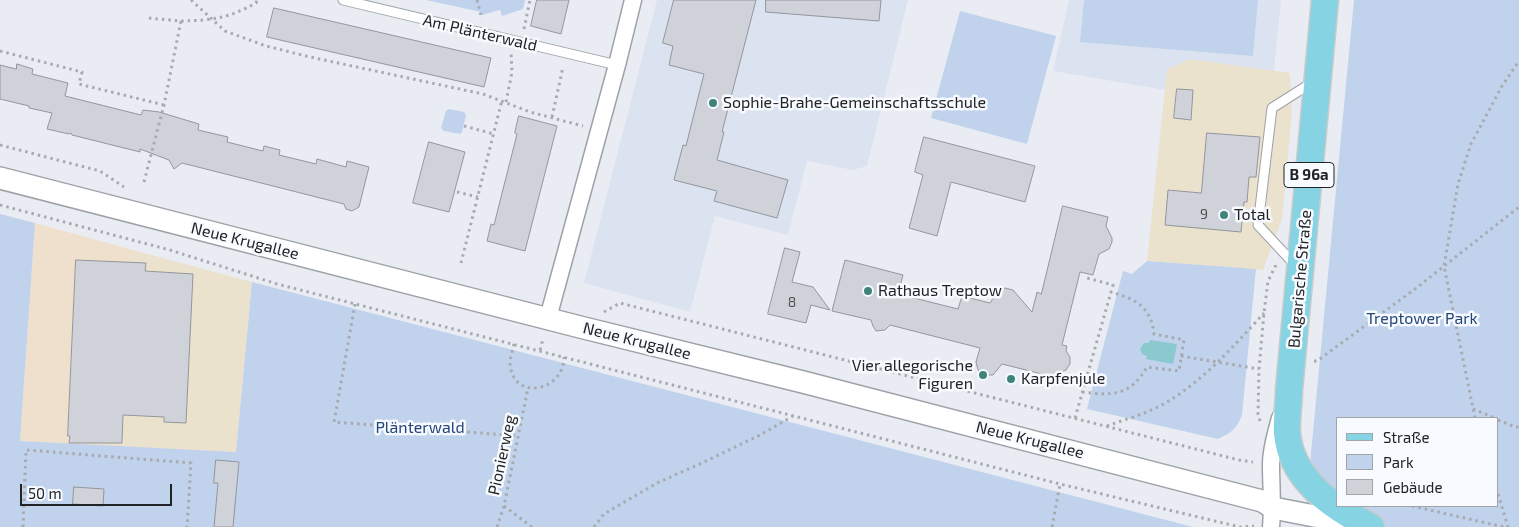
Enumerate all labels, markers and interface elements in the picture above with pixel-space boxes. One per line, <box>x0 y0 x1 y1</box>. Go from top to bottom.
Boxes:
street label: Am Plänterwald <box>421 11 539 55</box>
place label: Sophie-Brahe-Gemeinschaftsschule <box>723 93 986 113</box>
marker: Sophie-Brahe-Gemeinschaftsschule <box>707 97 719 109</box>
road number: B 96a <box>1284 162 1334 188</box>
place label: Total <box>1234 205 1270 225</box>
house number: 9 <box>1200 206 1208 222</box>
marker: Total <box>1218 209 1230 221</box>
street label: Bulgarische Straße <box>1284 209 1316 349</box>
street label: Neue Krugallee <box>189 218 301 264</box>
place label: Rathaus Treptow <box>878 281 1002 301</box>
marker: Rathaus Treptow <box>862 285 874 297</box>
house number: 8 <box>788 294 796 310</box>
park label: Treptower Park <box>1366 309 1478 329</box>
street label: Neue Krugallee <box>581 318 693 364</box>
place label: Vier allegorische Figuren <box>852 356 973 394</box>
marker: Vier allegorische Figuren <box>977 369 989 381</box>
place label: Karpfenjule <box>1021 369 1105 389</box>
marker: Karpfenjule <box>1005 373 1017 385</box>
street label: Pionierweg <box>484 413 520 497</box>
street label: Neue Krugallee <box>974 417 1086 463</box>
legend <box>1336 417 1499 507</box>
park label: Plänterwald <box>375 418 465 438</box>
text: Straße <box>1383 428 1429 446</box>
text: Park <box>1383 453 1414 471</box>
scale bar <box>22 474 175 506</box>
text: Gebäude <box>1383 478 1442 496</box>
text: 50 m <box>28 484 62 502</box>

